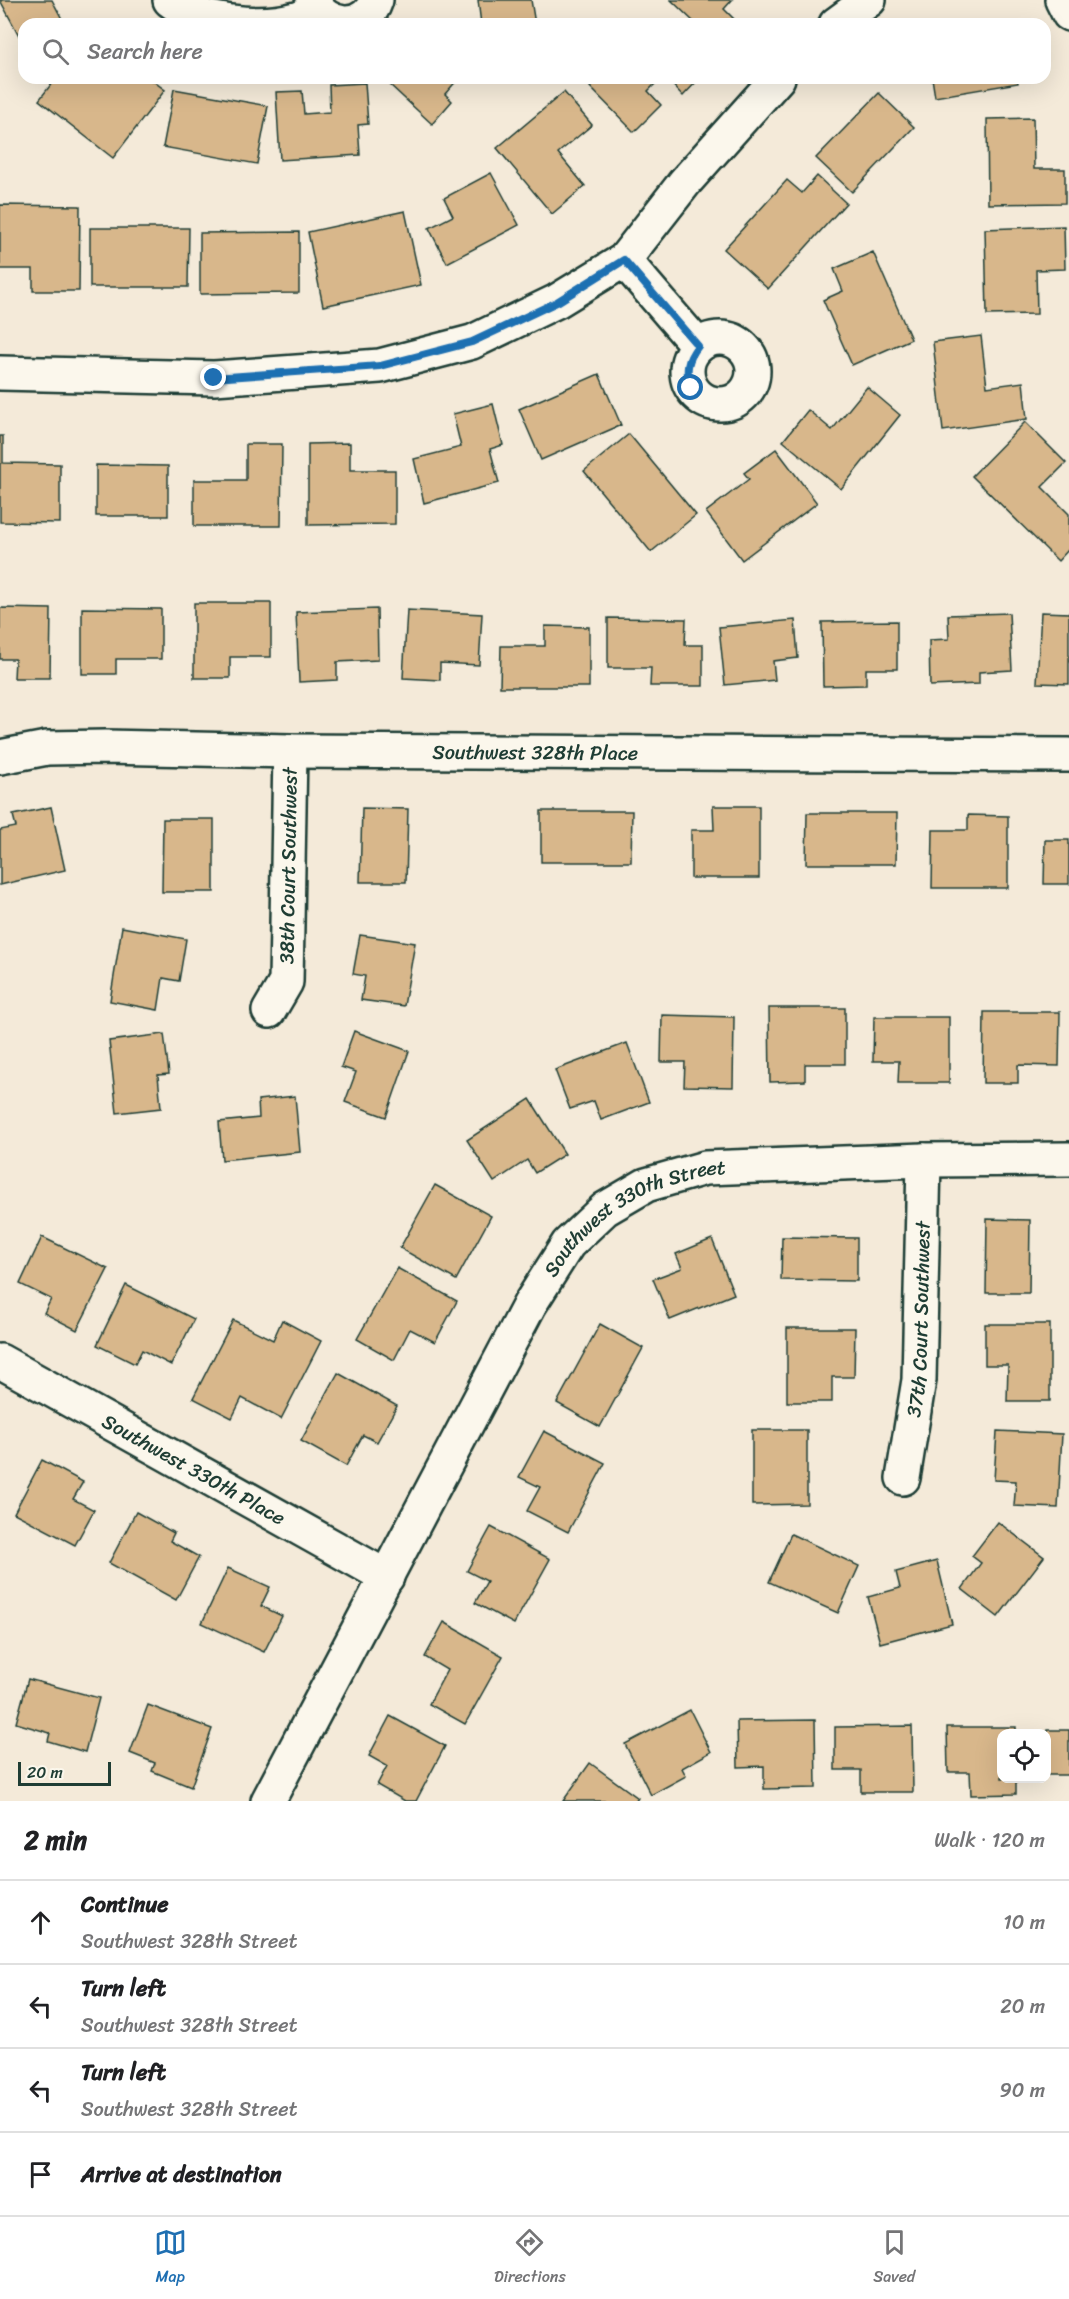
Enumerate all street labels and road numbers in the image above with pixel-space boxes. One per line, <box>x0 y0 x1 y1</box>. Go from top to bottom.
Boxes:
street label: Southwest 328th Place <box>432 735 638 771</box>
street label: 38th Court Southwest <box>269 766 308 964</box>
street label: Southwest 330th Street <box>534 1150 726 1284</box>
street label: 37th Court Southwest <box>896 1220 941 1420</box>
street label: Southwest 330th Place <box>95 1404 292 1535</box>

